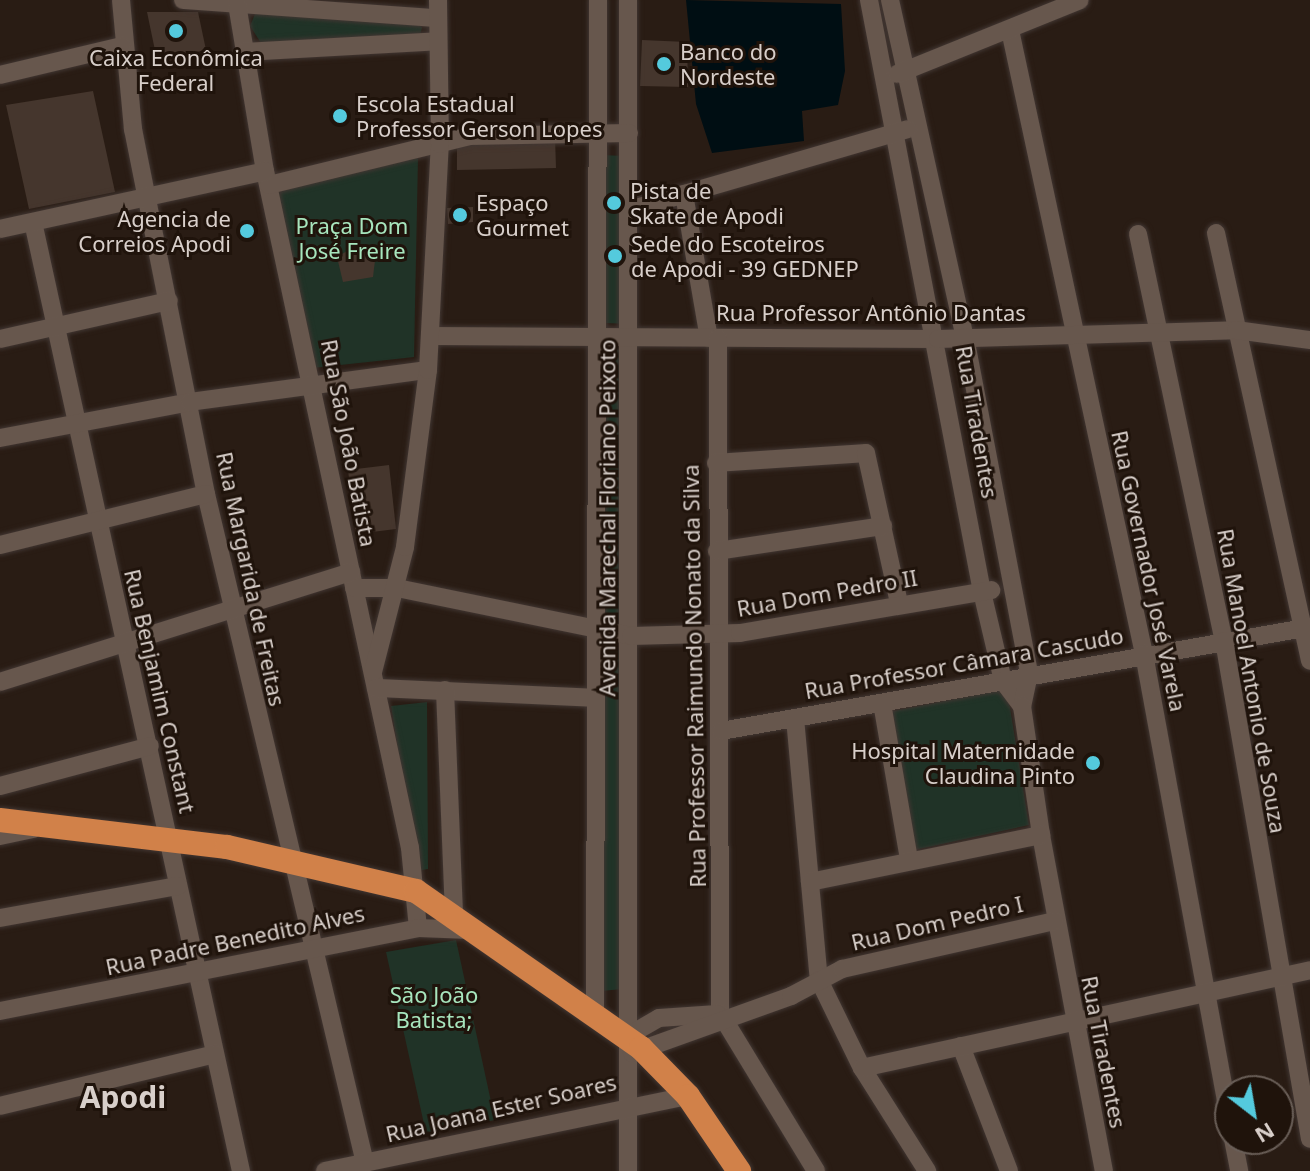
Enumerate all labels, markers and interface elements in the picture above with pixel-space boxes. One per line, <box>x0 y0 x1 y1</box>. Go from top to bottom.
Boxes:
marker: Caixa Econômica Federal <box>167 22 185 40</box>
place label: Banco do Nordeste <box>680 38 777 90</box>
place label: Caixa Econômica Federal <box>89 44 263 96</box>
marker: Banco do Nordeste <box>655 55 673 73</box>
place label: Escola Estadual Professor Gerson Lopes <box>356 90 602 142</box>
marker: Escola Estadual Professor Gerson Lopes <box>331 107 349 125</box>
place label: Pista de Skate de Apodi <box>630 177 784 228</box>
place label: Espaço Gourmet <box>476 189 569 240</box>
marker: Pista de Skate de Apodi <box>605 194 623 212</box>
place label: Agencia de Correios Apodi <box>78 205 231 256</box>
marker: Espaço Gourmet <box>451 206 469 224</box>
park label: Praça Dom José Freire <box>296 212 408 264</box>
marker: Agencia de Correios Apodi <box>238 222 256 240</box>
place label: Sede do Escoteiros de Apodi - 39 GEDNEP <box>631 230 859 282</box>
marker: Sede do Escoteiros de Apodi - 39 GEDNEP <box>606 247 624 265</box>
street label: Rua Professor Antônio Dantas <box>716 300 1026 326</box>
street label: Rua São João Batista <box>316 337 382 549</box>
street label: Avenida Marechal Floriano Peixoto <box>594 339 620 697</box>
street label: Rua Tiradentes <box>951 344 1003 500</box>
street label: Rua Governador José Varela <box>1106 428 1192 714</box>
street label: Rua Margarida de Freitas <box>211 449 291 709</box>
street label: Rua Professor Raimundo Nonato da Silva <box>677 464 711 888</box>
street label: Rua Manoel Antonio de Souza <box>1212 527 1292 835</box>
street label: Rua Dom Pedro II <box>735 564 919 622</box>
street label: Rua Benjamim Constant <box>119 567 201 815</box>
street label: Rua Professor Câmara Cascudo <box>802 622 1126 704</box>
place label: Hospital Maternidade Claudina Pinto <box>851 737 1075 788</box>
marker: Hospital Maternidade Claudina Pinto <box>1082 752 1104 774</box>
street label: Rua Dom Pedro I <box>849 890 1025 956</box>
street label: Rua Padre Benedito Alves <box>103 900 367 980</box>
street label: Rua Tiradentes <box>1076 974 1132 1130</box>
park label: São João Batista; <box>390 981 478 1032</box>
street label: Rua Joana Ester Soares <box>383 1069 619 1147</box>
north arrow <box>1214 1075 1294 1155</box>
district label: Apodi <box>80 1079 166 1115</box>
text: N <box>1250 1116 1281 1151</box>

